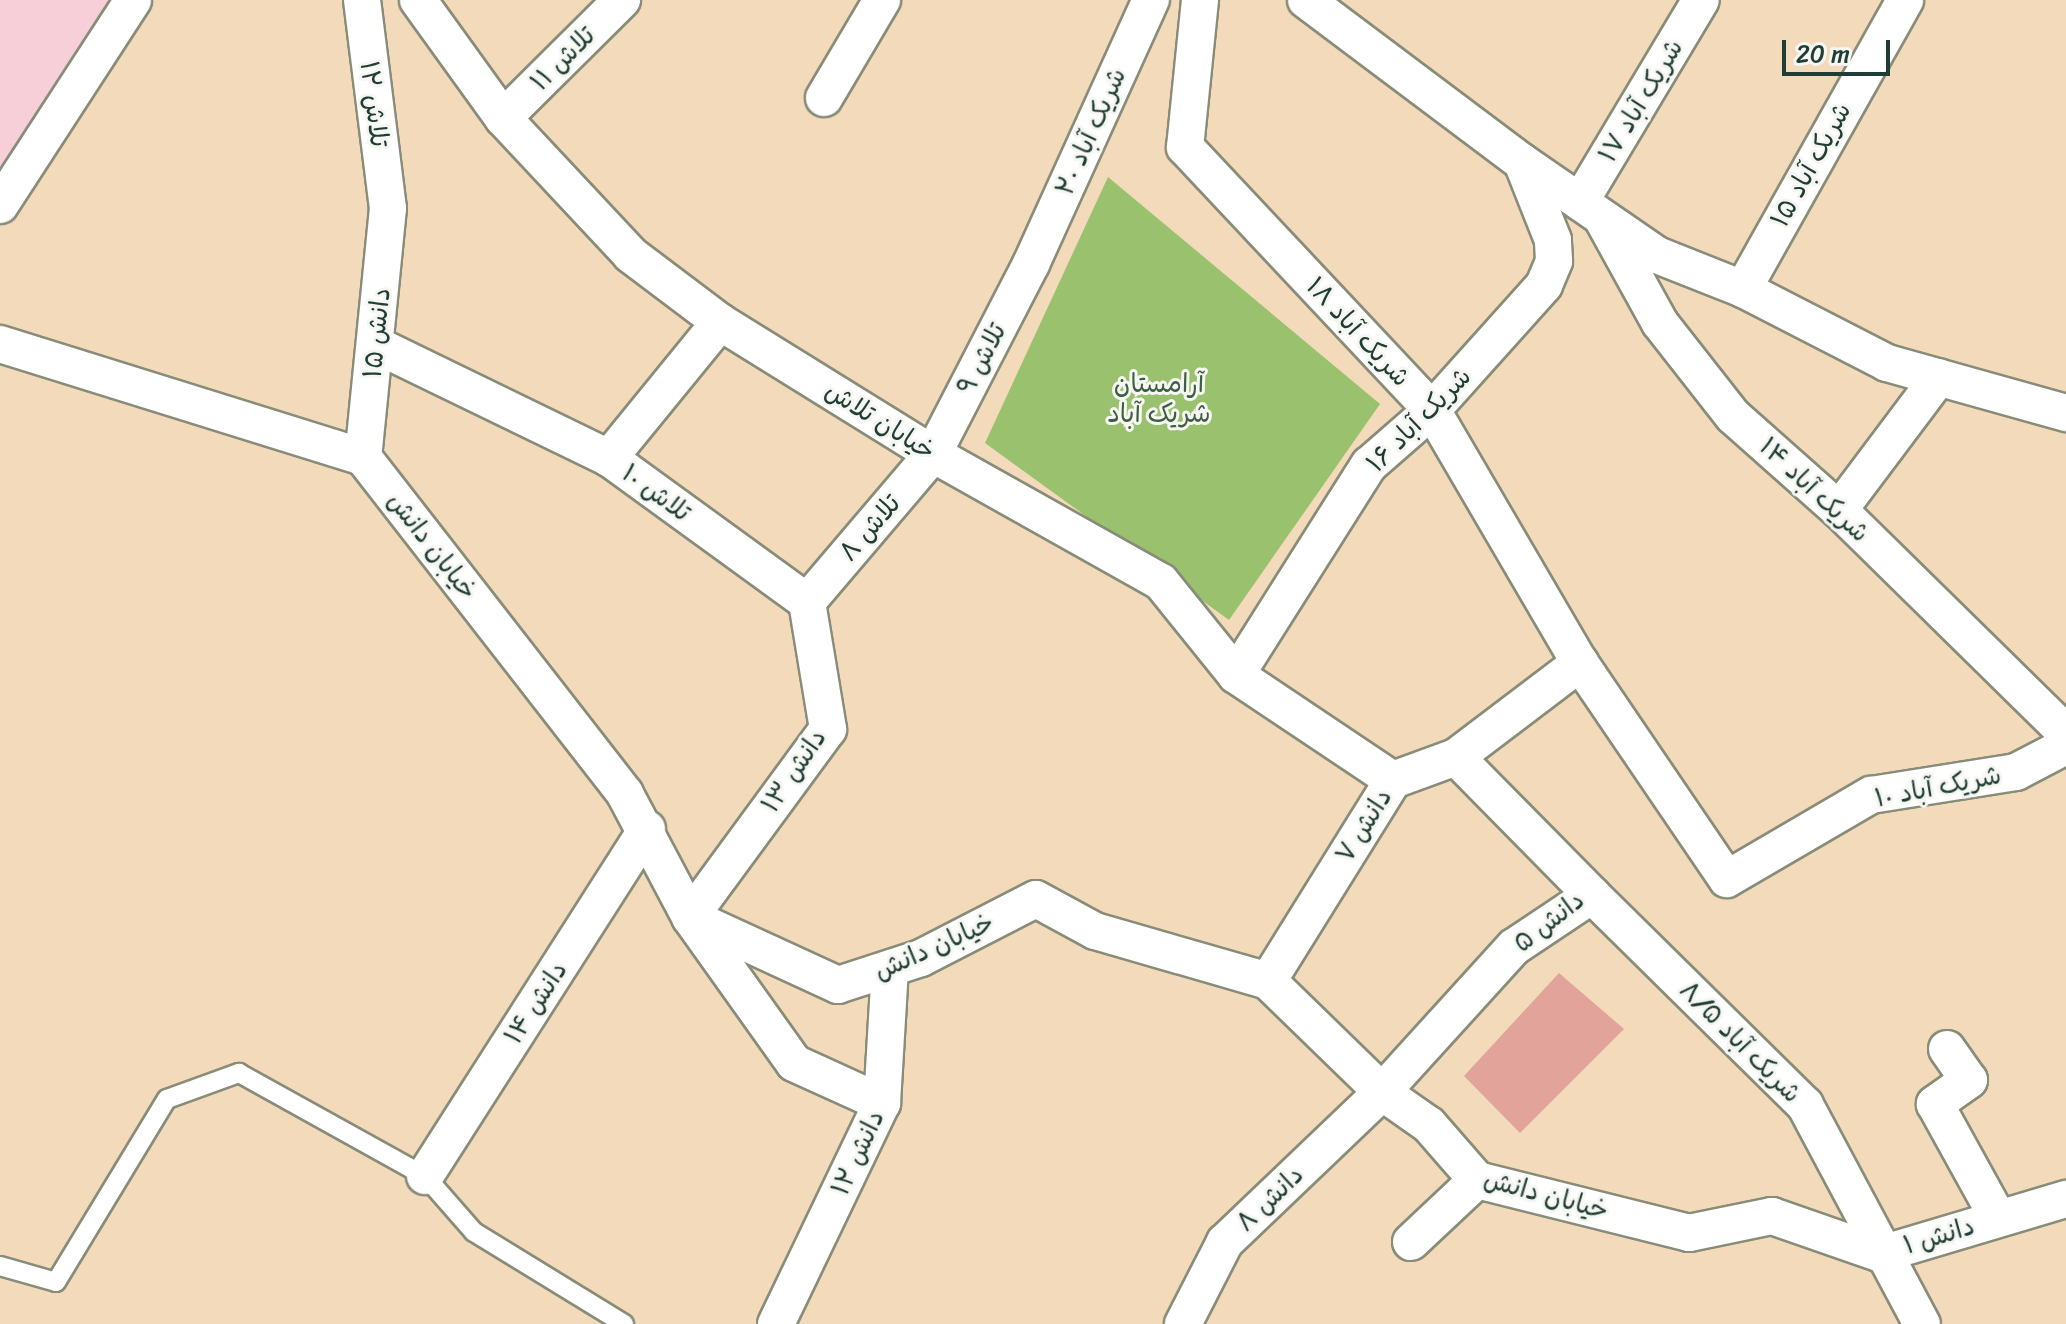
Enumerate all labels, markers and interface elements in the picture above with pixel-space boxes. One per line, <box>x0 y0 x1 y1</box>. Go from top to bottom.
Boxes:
street label: تلاش ۱۱ <box>524 20 602 98</box>
scale bar <box>1786 24 1894 74</box>
text: 20 m <box>1796 33 1850 75</box>
street label: شریک آباد ۱۷ <box>1592 34 1690 168</box>
street label: تلاش ۱۲ <box>353 59 395 149</box>
street label: شریک آباد ۲۰ <box>1049 63 1133 201</box>
street label: شریک آباد ۱۵ <box>1764 97 1858 233</box>
street label: شریک آباد ۱۸ <box>1300 271 1416 393</box>
street label: دانش ۱۵ <box>357 286 397 380</box>
street label: تلاش ۹ <box>951 318 1013 400</box>
street label: شریک آباد ۱۶ <box>1360 361 1478 479</box>
park label: آرامستان شریک آباد <box>1107 368 1211 430</box>
street label: خیابان تلاش <box>819 375 941 467</box>
street label: شریک آباد ۱۴ <box>1752 431 1876 549</box>
street label: تلاش ۱۰ <box>615 458 697 528</box>
street label: خیابان دانش <box>380 486 484 606</box>
street label: تلاش ۸ <box>833 488 907 568</box>
street label: دانش ۱۳ <box>755 723 833 819</box>
street label: شریک آباد ۱۰ <box>1872 759 2004 815</box>
street label: دانش ۷ <box>1329 783 1399 869</box>
street label: دانش ۵ <box>1507 885 1591 959</box>
street label: خیابان دانش <box>869 907 999 987</box>
street label: دانش ۱۴ <box>498 956 574 1050</box>
street label: شریک آباد ۸/۵ <box>1673 975 1807 1109</box>
street label: دانش ۱۲ <box>825 1106 891 1200</box>
street label: دانش ۸ <box>1230 1160 1310 1238</box>
street label: خیابان دانش <box>1480 1163 1612 1227</box>
street label: دانش ۱ <box>1900 1210 1978 1262</box>

